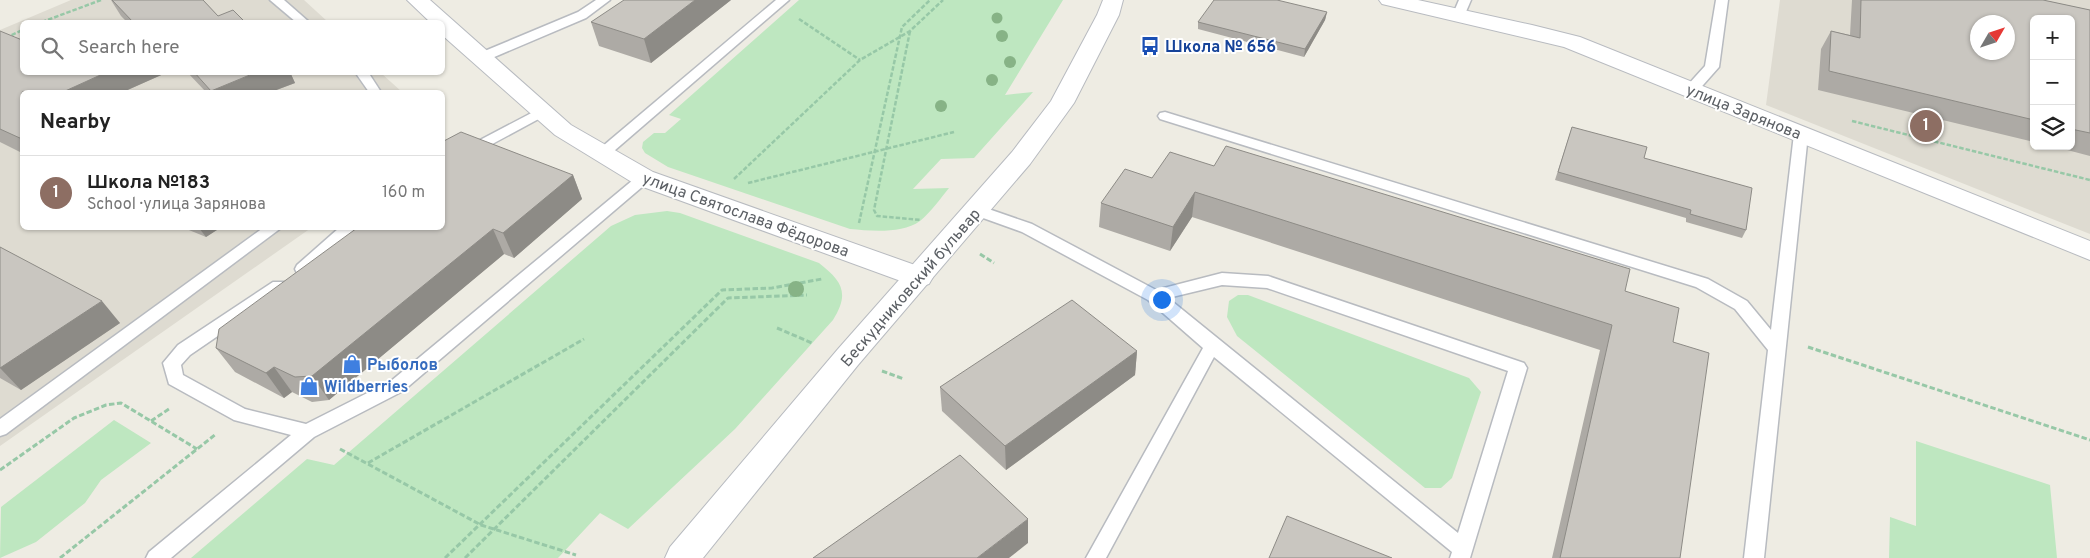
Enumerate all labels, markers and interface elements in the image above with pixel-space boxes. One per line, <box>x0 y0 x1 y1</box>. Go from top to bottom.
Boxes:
north arrow <box>1970 15 2015 60</box>
map controls <box>2030 15 2075 150</box>
button: + <box>2030 15 2075 60</box>
search box <box>20 20 445 75</box>
icon: search <box>38 34 66 62</box>
bus stop icon: Школа № 656 <box>1139 35 1161 57</box>
text: Search here <box>78 36 180 60</box>
place label: Школа № 656 <box>1165 38 1276 58</box>
button: − <box>2030 60 2075 105</box>
street label: улица Зарянова <box>1683 81 1804 145</box>
button: layers <box>2030 105 2075 150</box>
pin: 1 <box>1910 107 1942 145</box>
text: Nearby <box>40 109 111 136</box>
street label: улица Святослава Фёдорова <box>639 169 851 263</box>
text: Школа №183 <box>87 171 210 195</box>
text: 1 <box>53 183 59 203</box>
text: 160 m <box>382 183 425 203</box>
text: School · улица Зарянова <box>87 195 266 215</box>
street label: Бескудниковский бульвар <box>837 205 986 372</box>
your location <box>1149 287 1175 313</box>
shop icon: Рыболов <box>341 353 363 375</box>
place label: Рыболов <box>367 356 438 376</box>
shop icon: Wildberries <box>298 375 320 397</box>
place label: Wildberries <box>324 378 409 398</box>

